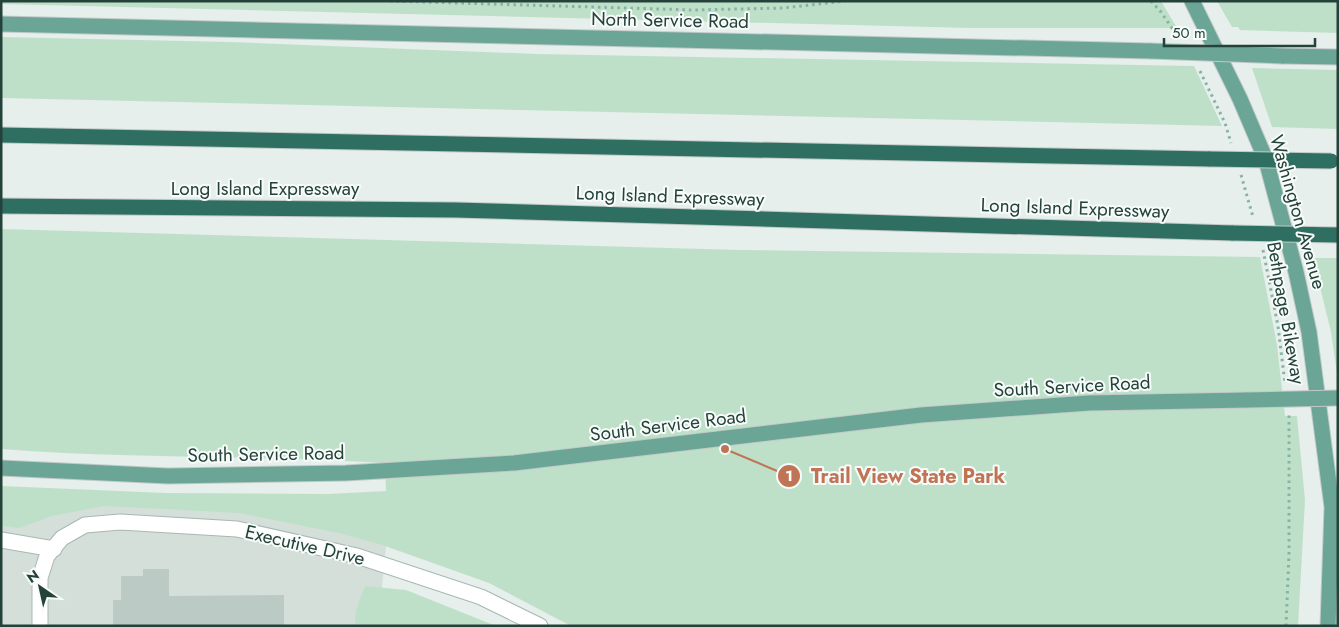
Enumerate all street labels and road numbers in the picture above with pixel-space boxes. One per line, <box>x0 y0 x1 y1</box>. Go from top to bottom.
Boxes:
street label: North Service Road <box>591 5 749 35</box>
street label: Washington Avenue <box>1263 132 1333 292</box>
street label: Long Island Expressway <box>171 175 360 202</box>
street label: Long Island Expressway <box>575 179 765 213</box>
street label: Long Island Expressway <box>980 191 1170 225</box>
street label: Bethpage Bikeway <box>1260 239 1312 387</box>
street label: South Service Road <box>993 368 1151 404</box>
street label: South Service Road <box>588 402 748 448</box>
street label: South Service Road <box>187 439 345 469</box>
street label: Executive Drive <box>242 518 368 572</box>

